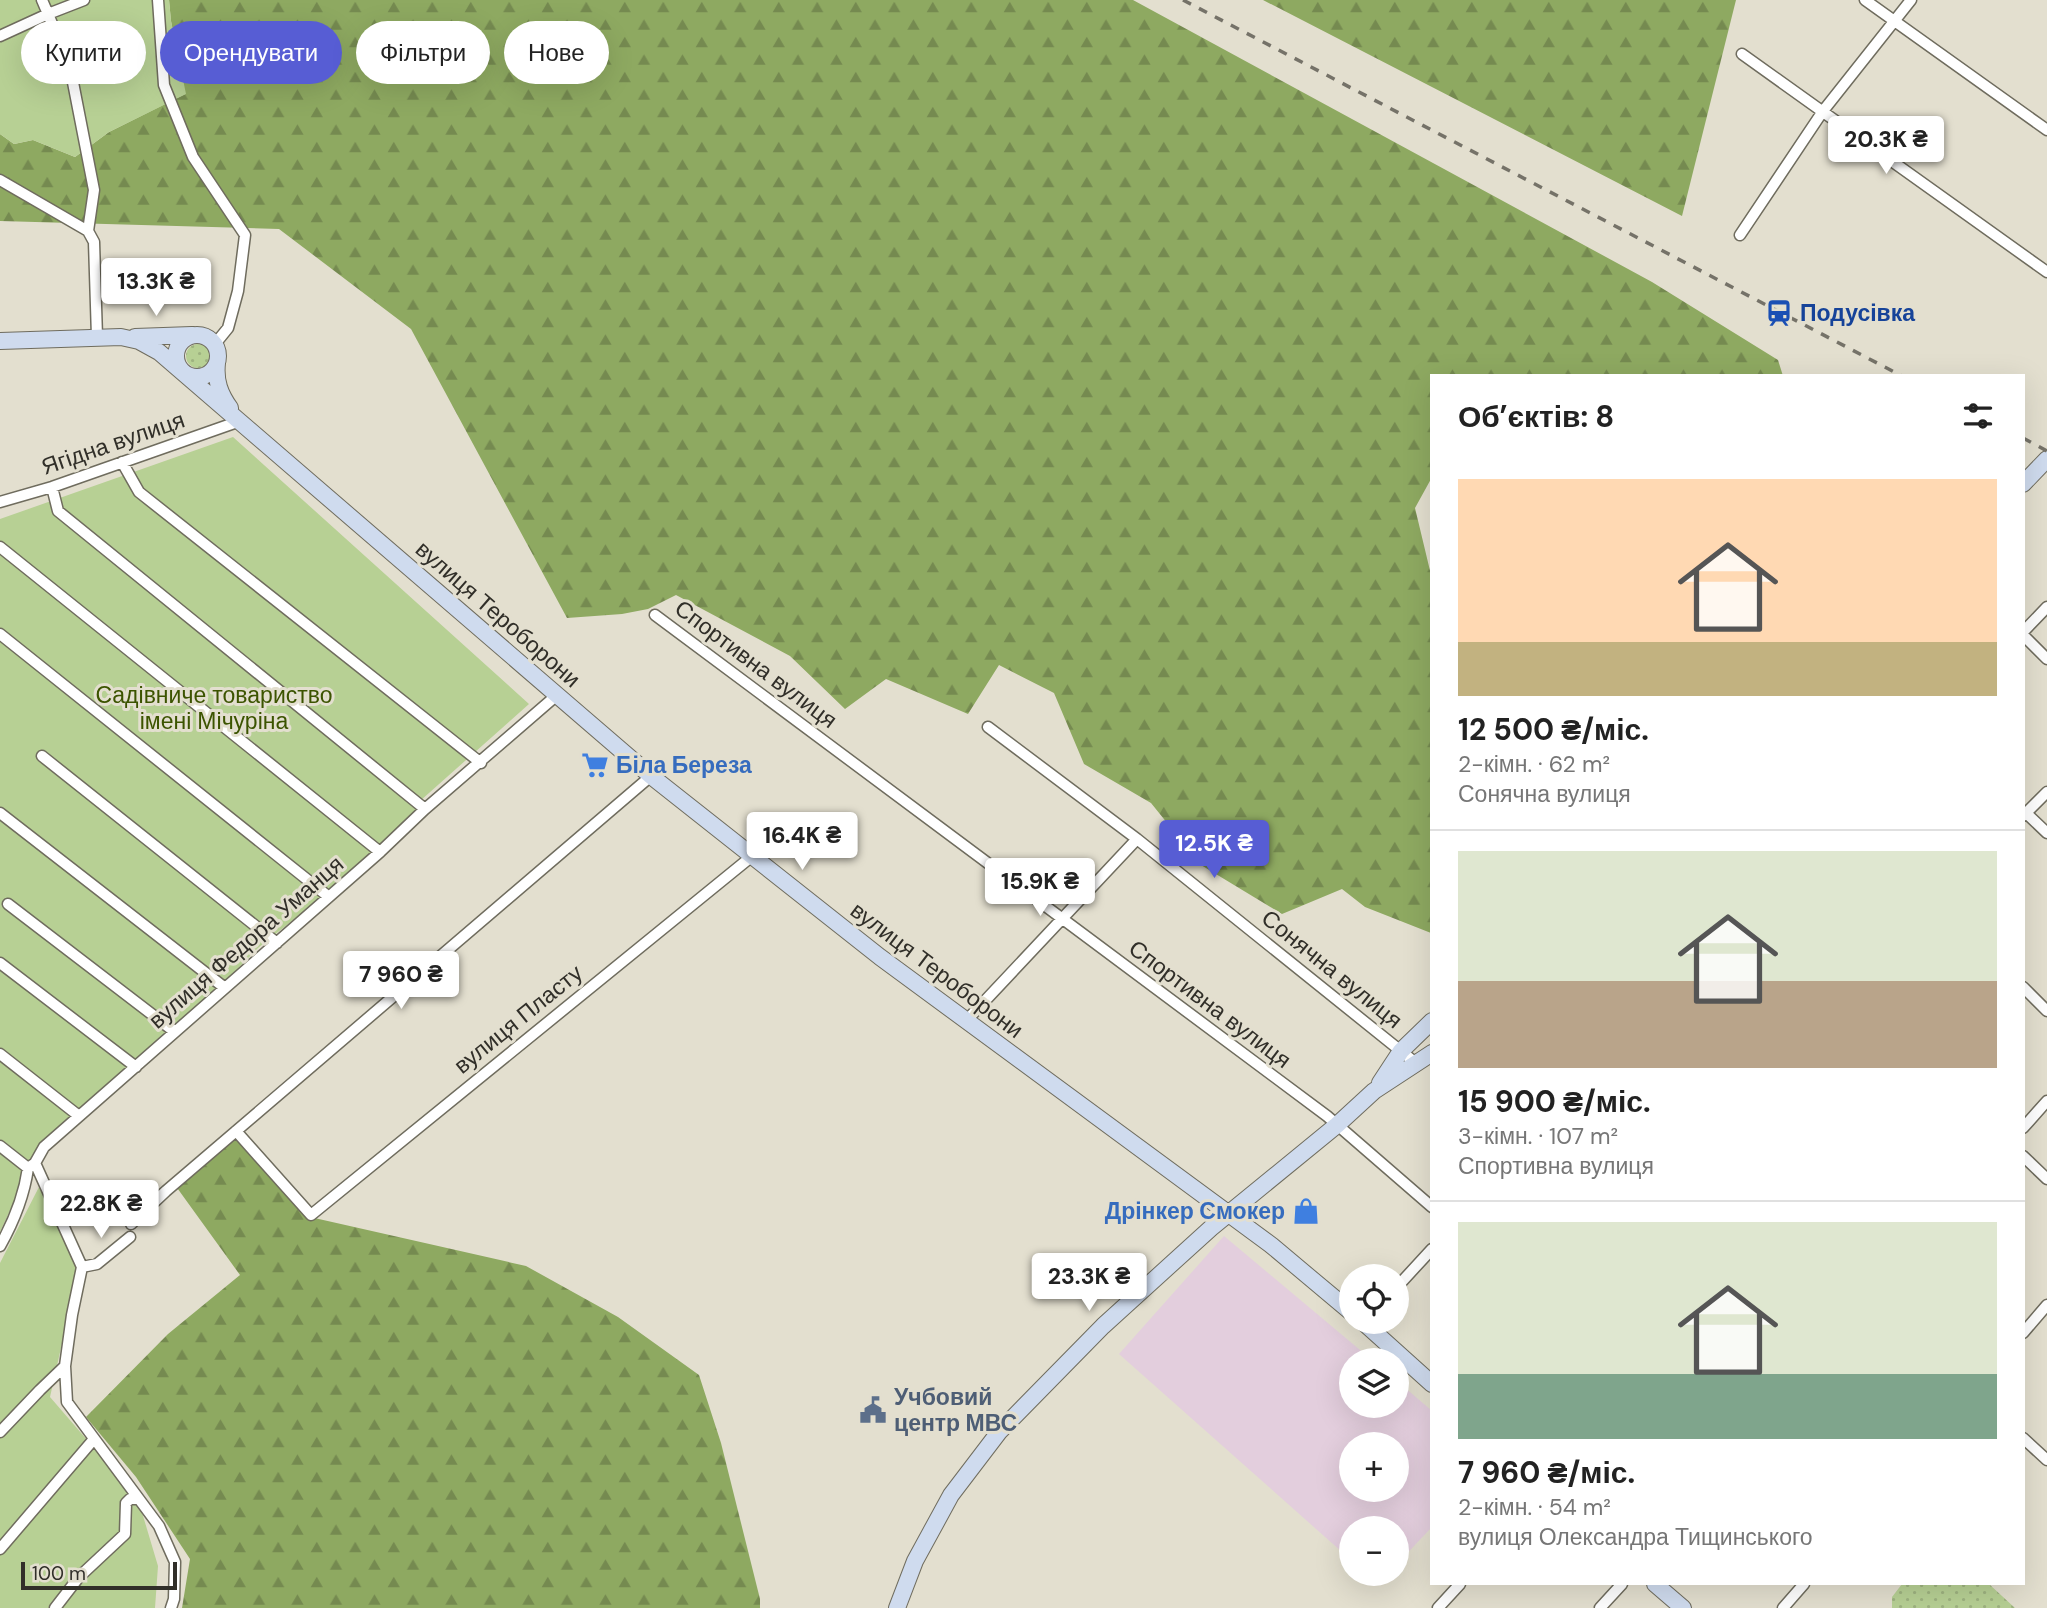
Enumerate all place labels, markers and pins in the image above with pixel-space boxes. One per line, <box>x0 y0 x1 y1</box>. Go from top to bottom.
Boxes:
pin: 20.3K ₴ <box>1821 116 1951 176</box>
pin: 13.3K ₴ <box>91 258 221 318</box>
station icon: Подусівка <box>1764 298 1794 328</box>
place label: Подусівка <box>1800 298 1915 328</box>
supermarket icon: Біла Береза <box>580 750 610 780</box>
place label: Біла Береза <box>616 750 752 780</box>
pin: 16.4K ₴ <box>737 812 867 872</box>
pin: 12.5K ₴ <box>1149 820 1279 880</box>
pin: 15.9K ₴ <box>975 858 1105 918</box>
pin: 7 960 ₴ <box>336 951 466 1011</box>
pin: 22.8K ₴ <box>36 1180 166 1240</box>
place label: Дрінкер Смокер <box>1105 1196 1285 1226</box>
shop icon: Дрінкер Смокер <box>1291 1196 1321 1226</box>
pin: 23.3K ₴ <box>1024 1254 1154 1313</box>
place label: Учбовий центр МВС <box>894 1382 1017 1438</box>
public building icon: Учбовий центр МВС <box>858 1395 888 1425</box>

